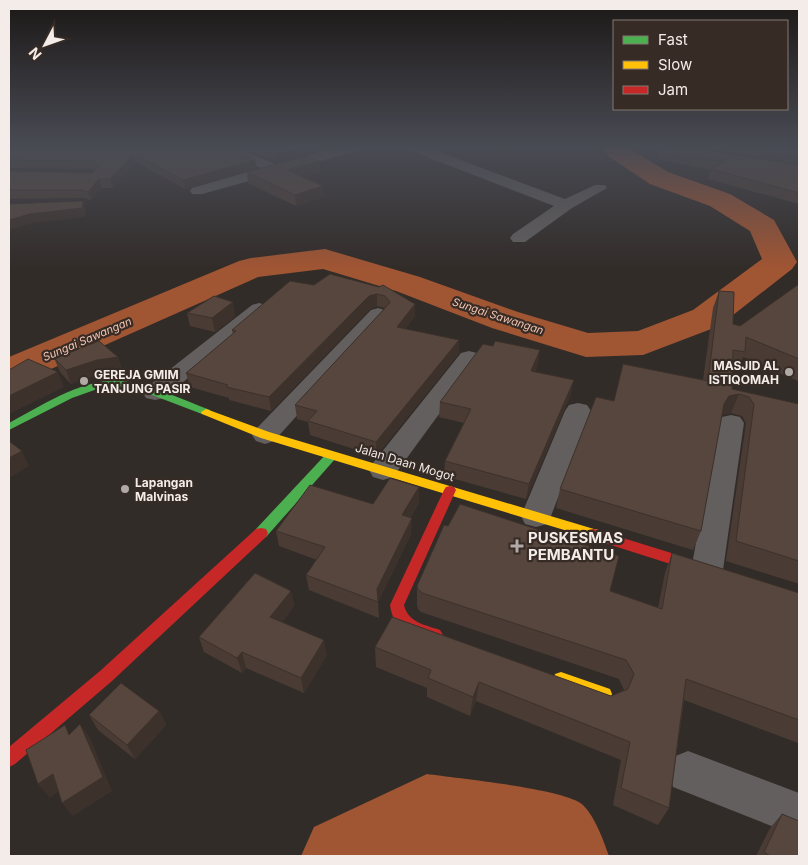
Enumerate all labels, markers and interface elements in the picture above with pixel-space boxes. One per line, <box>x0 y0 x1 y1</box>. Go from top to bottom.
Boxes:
north arrow <box>20 20 70 70</box>
legend <box>613 20 788 110</box>
text: Fast <box>658 30 688 49</box>
text: N <box>25 44 45 63</box>
text: Slow <box>658 55 692 74</box>
text: Jam <box>658 80 688 99</box>
water label: Sungai Sawangan <box>451 295 546 338</box>
water label: Sungai Sawangan <box>40 314 134 364</box>
place label: MASJID AL ISTIQOMAH <box>709 358 779 387</box>
marker: MASJID AL ISTIQOMAH <box>783 366 795 378</box>
place label: GEREJA GMIM TANJUNG PASIR <box>94 367 191 396</box>
marker: GEREJA GMIM TANJUNG PASIR <box>78 375 90 387</box>
street label: Jalan Daan Mogot <box>354 440 456 484</box>
place label: Lapangan Malvinas <box>135 475 193 504</box>
marker: Lapangan Malvinas <box>119 483 131 495</box>
place label: PUSKESMAS PEMBANTU <box>528 528 623 564</box>
marker: PUSKESMAS PEMBANTU <box>510 539 524 553</box>

